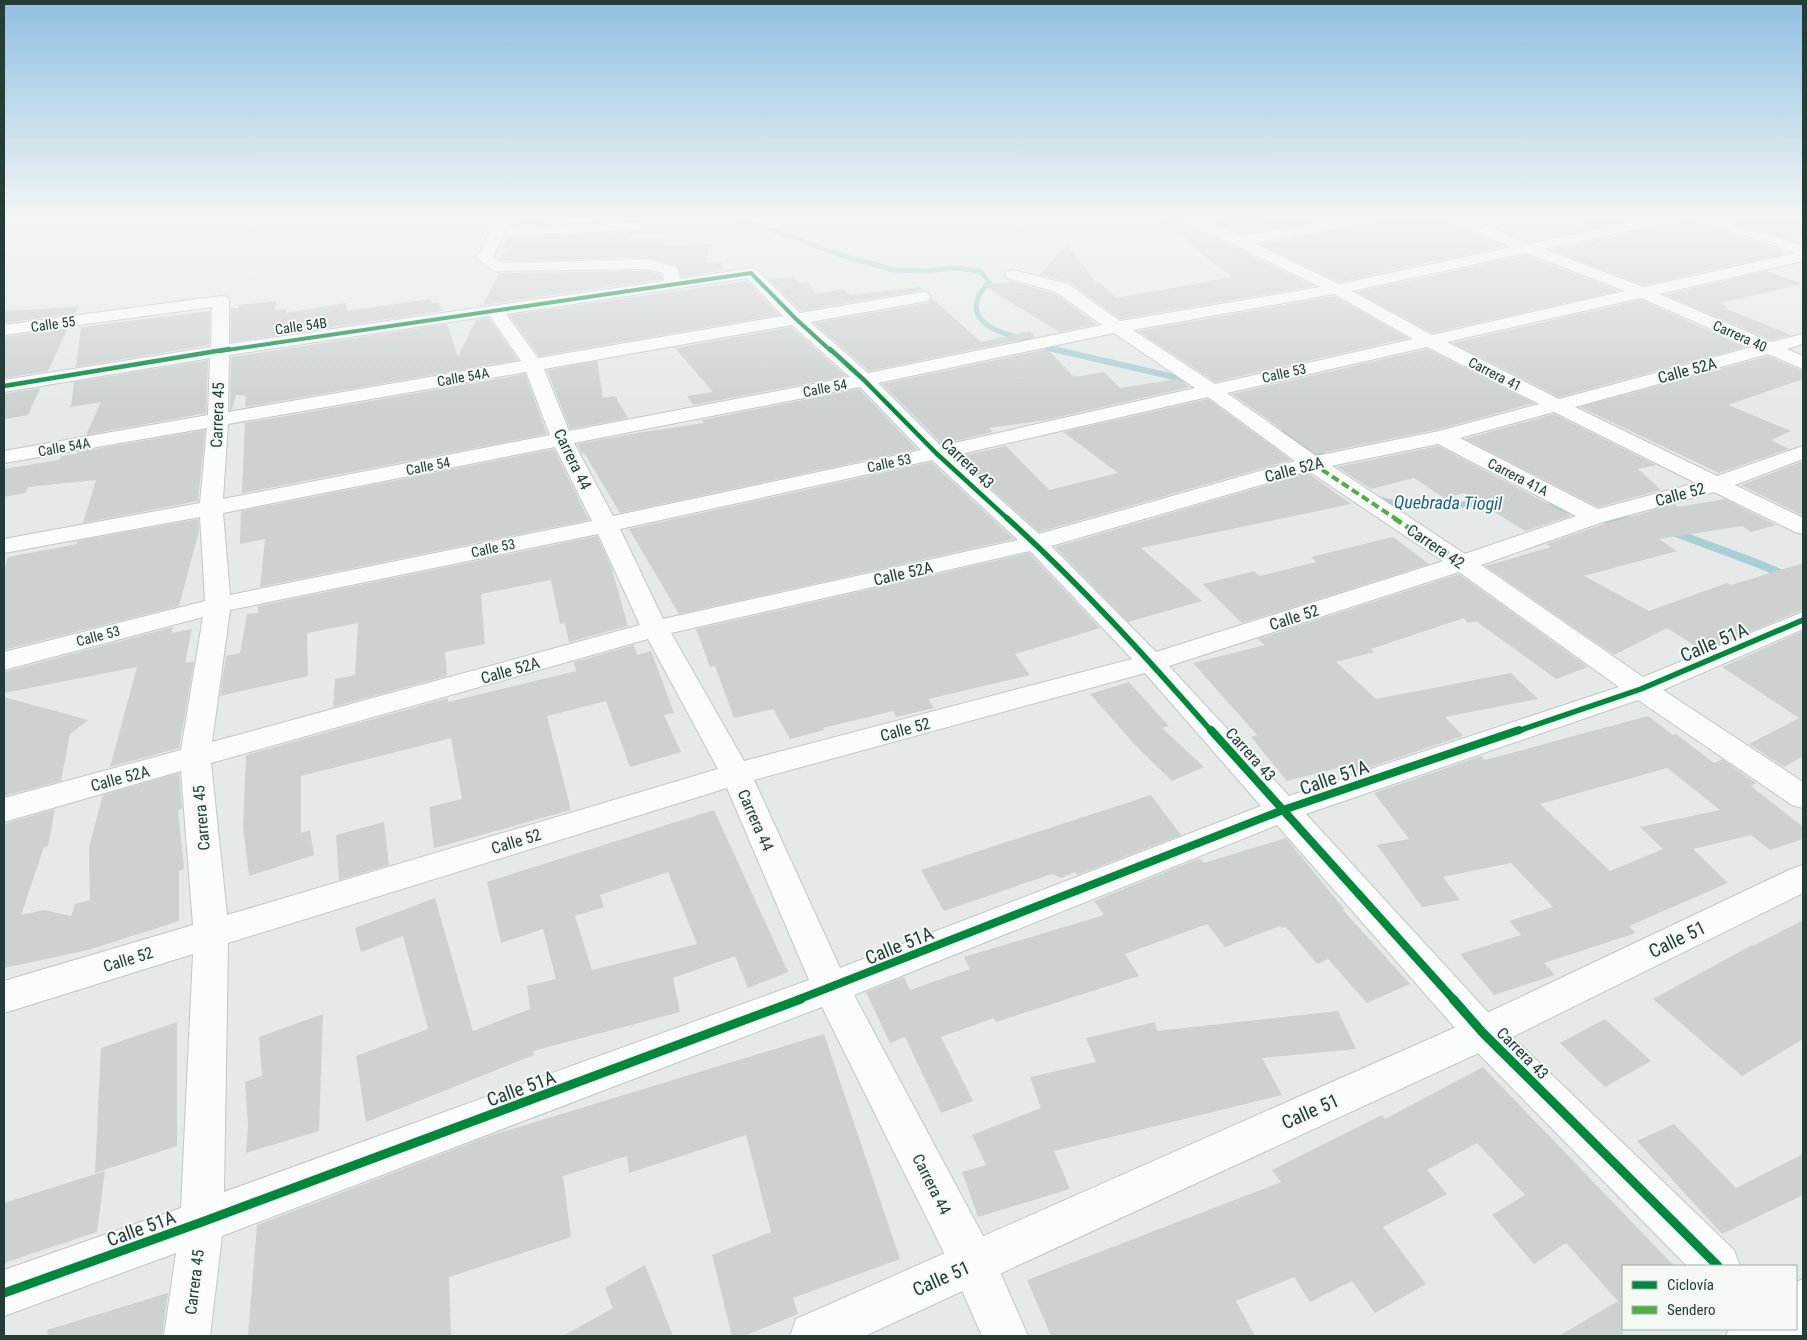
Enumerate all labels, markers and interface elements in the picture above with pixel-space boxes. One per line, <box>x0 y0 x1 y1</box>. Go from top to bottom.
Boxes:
street label: Calle 55 <box>30 313 76 335</box>
street label: Calle 54B <box>274 314 328 338</box>
street label: Carrera 40 <box>1711 317 1770 355</box>
street label: Carrera 41 <box>1466 354 1524 394</box>
street label: Calle 52A <box>1656 354 1719 387</box>
street label: Calle 53 <box>1260 360 1308 386</box>
street label: Calle 54A <box>436 365 490 389</box>
street label: Calle 54 <box>802 376 849 400</box>
street label: Carrera 45 <box>207 382 228 448</box>
street label: Carrera 44 <box>550 426 595 493</box>
street label: Carrera 43 <box>937 434 998 493</box>
street label: Calle 54A <box>37 435 91 459</box>
street label: Calle 53 <box>865 451 913 475</box>
street label: Calle 52A <box>1263 453 1326 486</box>
street label: Calle 54 <box>405 454 452 478</box>
street label: Carrera 41A <box>1485 455 1551 499</box>
street label: Calle 52 <box>1653 479 1707 510</box>
water label: Quebrada Tiogil <box>1394 491 1503 514</box>
street label: Carrera 42 <box>1403 520 1468 573</box>
street label: Calle 53 <box>469 536 517 560</box>
street label: Calle 52A <box>872 557 935 590</box>
street label: Calle 52 <box>1267 601 1321 634</box>
street label: Calle 51A <box>1677 618 1752 667</box>
street label: Calle 53 <box>74 622 122 650</box>
street label: Calle 52A <box>479 653 542 688</box>
street label: Calle 52 <box>878 714 932 745</box>
street label: Carrera 43 <box>1222 724 1280 785</box>
street label: Calle 51A <box>1297 755 1372 800</box>
street label: Calle 52A <box>89 762 152 795</box>
street label: Carrera 45 <box>189 784 214 851</box>
street label: Carrera 44 <box>734 786 778 854</box>
street label: Calle 52 <box>489 825 543 858</box>
street label: Calle 51 <box>1645 916 1710 963</box>
street label: Calle 51A <box>862 921 937 970</box>
street label: Calle 52 <box>101 943 155 976</box>
street label: Carrera 43 <box>1493 1023 1553 1083</box>
street label: Calle 51A <box>484 1065 559 1112</box>
street label: Calle 51 <box>1278 1089 1343 1134</box>
street label: Carrera 44 <box>908 1151 955 1218</box>
street label: Calle 51A <box>104 1205 179 1252</box>
street label: Carrera 45 <box>181 1248 208 1316</box>
street label: Calle 51 <box>909 1256 974 1301</box>
legend <box>1622 1265 1797 1330</box>
text: Ciclovía <box>1667 1276 1714 1294</box>
text: Sendero <box>1667 1301 1716 1319</box>

